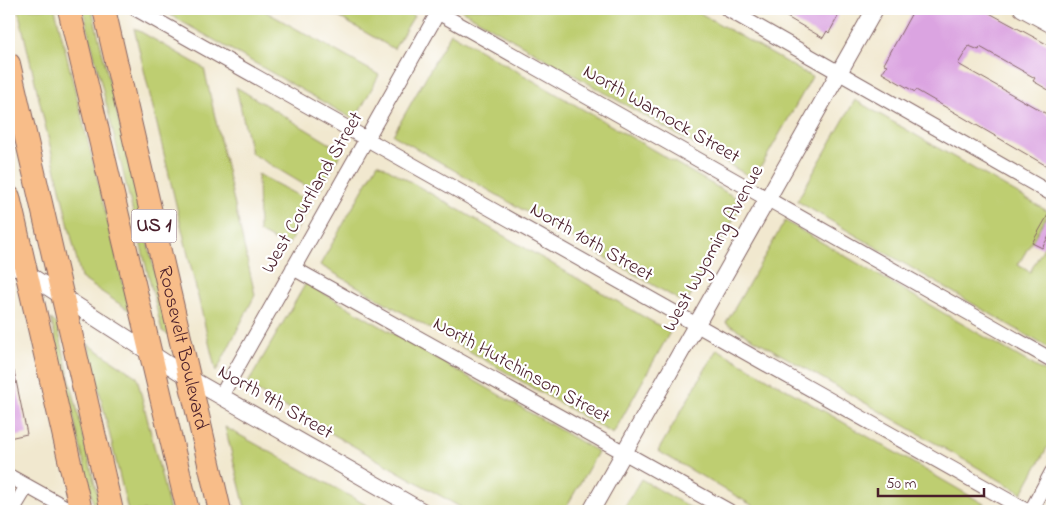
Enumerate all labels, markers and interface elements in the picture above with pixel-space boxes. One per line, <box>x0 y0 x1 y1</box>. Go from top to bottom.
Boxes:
street label: North Warnock Street <box>577 58 745 172</box>
street label: West Courtland Street <box>255 106 371 279</box>
street label: West Wyoming Avenue <box>656 160 773 338</box>
street label: North 10th Street <box>524 196 658 290</box>
road number: US 1 <box>132 210 176 242</box>
street label: Roosevelt Boulevard <box>149 263 215 433</box>
street label: North Hutchinson Street <box>427 310 615 432</box>
street label: North 9th Street <box>212 358 338 448</box>
scale bar <box>878 465 985 497</box>
text: 50 m <box>886 473 917 495</box>

